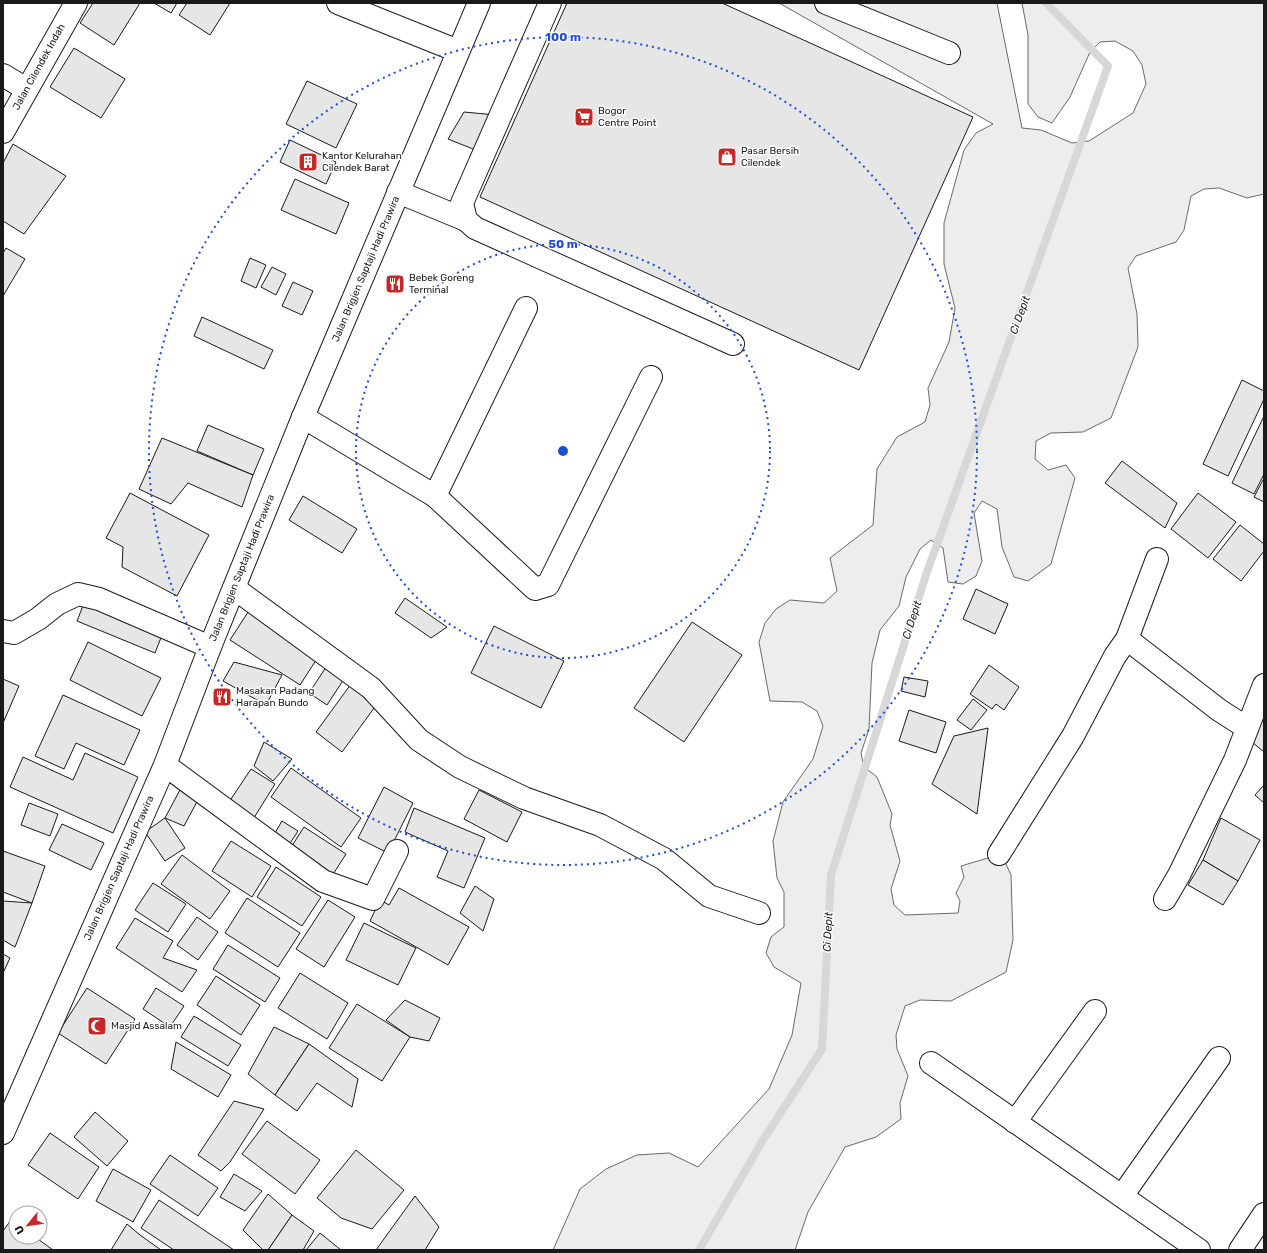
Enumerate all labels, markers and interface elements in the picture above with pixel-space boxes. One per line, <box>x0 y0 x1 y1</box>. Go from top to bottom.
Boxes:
street label: Jalan Cilendek Indah <box>10 22 68 112</box>
text: 100 m <box>545 30 581 44</box>
place label: Bogor Centre Point <box>598 105 656 129</box>
supermarket icon: Bogor Centre Point <box>573 106 595 128</box>
place label: Pasar Bersih Cilendek <box>741 145 799 169</box>
shop icon: Pasar Bersih Cilendek <box>716 146 738 168</box>
place label: Kantor Kelurahan Cilendek Barat <box>322 150 402 174</box>
building icon: Kantor Kelurahan Cilendek Barat <box>297 151 319 173</box>
street label: Jalan Brigjen Saptaji Hadi Prawira <box>330 194 402 344</box>
text: 50 m <box>548 237 578 251</box>
place label: Bebek Goreng Terminal <box>409 272 474 296</box>
restaurant icon: Bebek Goreng Terminal <box>384 273 406 295</box>
water label: Ci Depit <box>1007 293 1033 336</box>
centre of rings <box>556 444 570 458</box>
street label: Jalan Brigjen Saptaji Hadi Prawira <box>207 493 277 643</box>
water label: Ci Depit <box>900 598 925 641</box>
place label: Masakan Padang Harapan Bundo <box>236 685 315 709</box>
restaurant icon: Masakan Padang Harapan Bundo <box>211 686 233 708</box>
street label: Jalan Brigjen Saptaji Hadi Prawira <box>82 794 156 942</box>
water label: Ci Depit <box>820 911 836 952</box>
mosque icon: Masjid Assalam <box>86 1015 108 1037</box>
place label: Masjid Assalam <box>111 1020 182 1032</box>
north arrow <box>8 1205 48 1245</box>
text: U <box>12 1223 27 1236</box>

